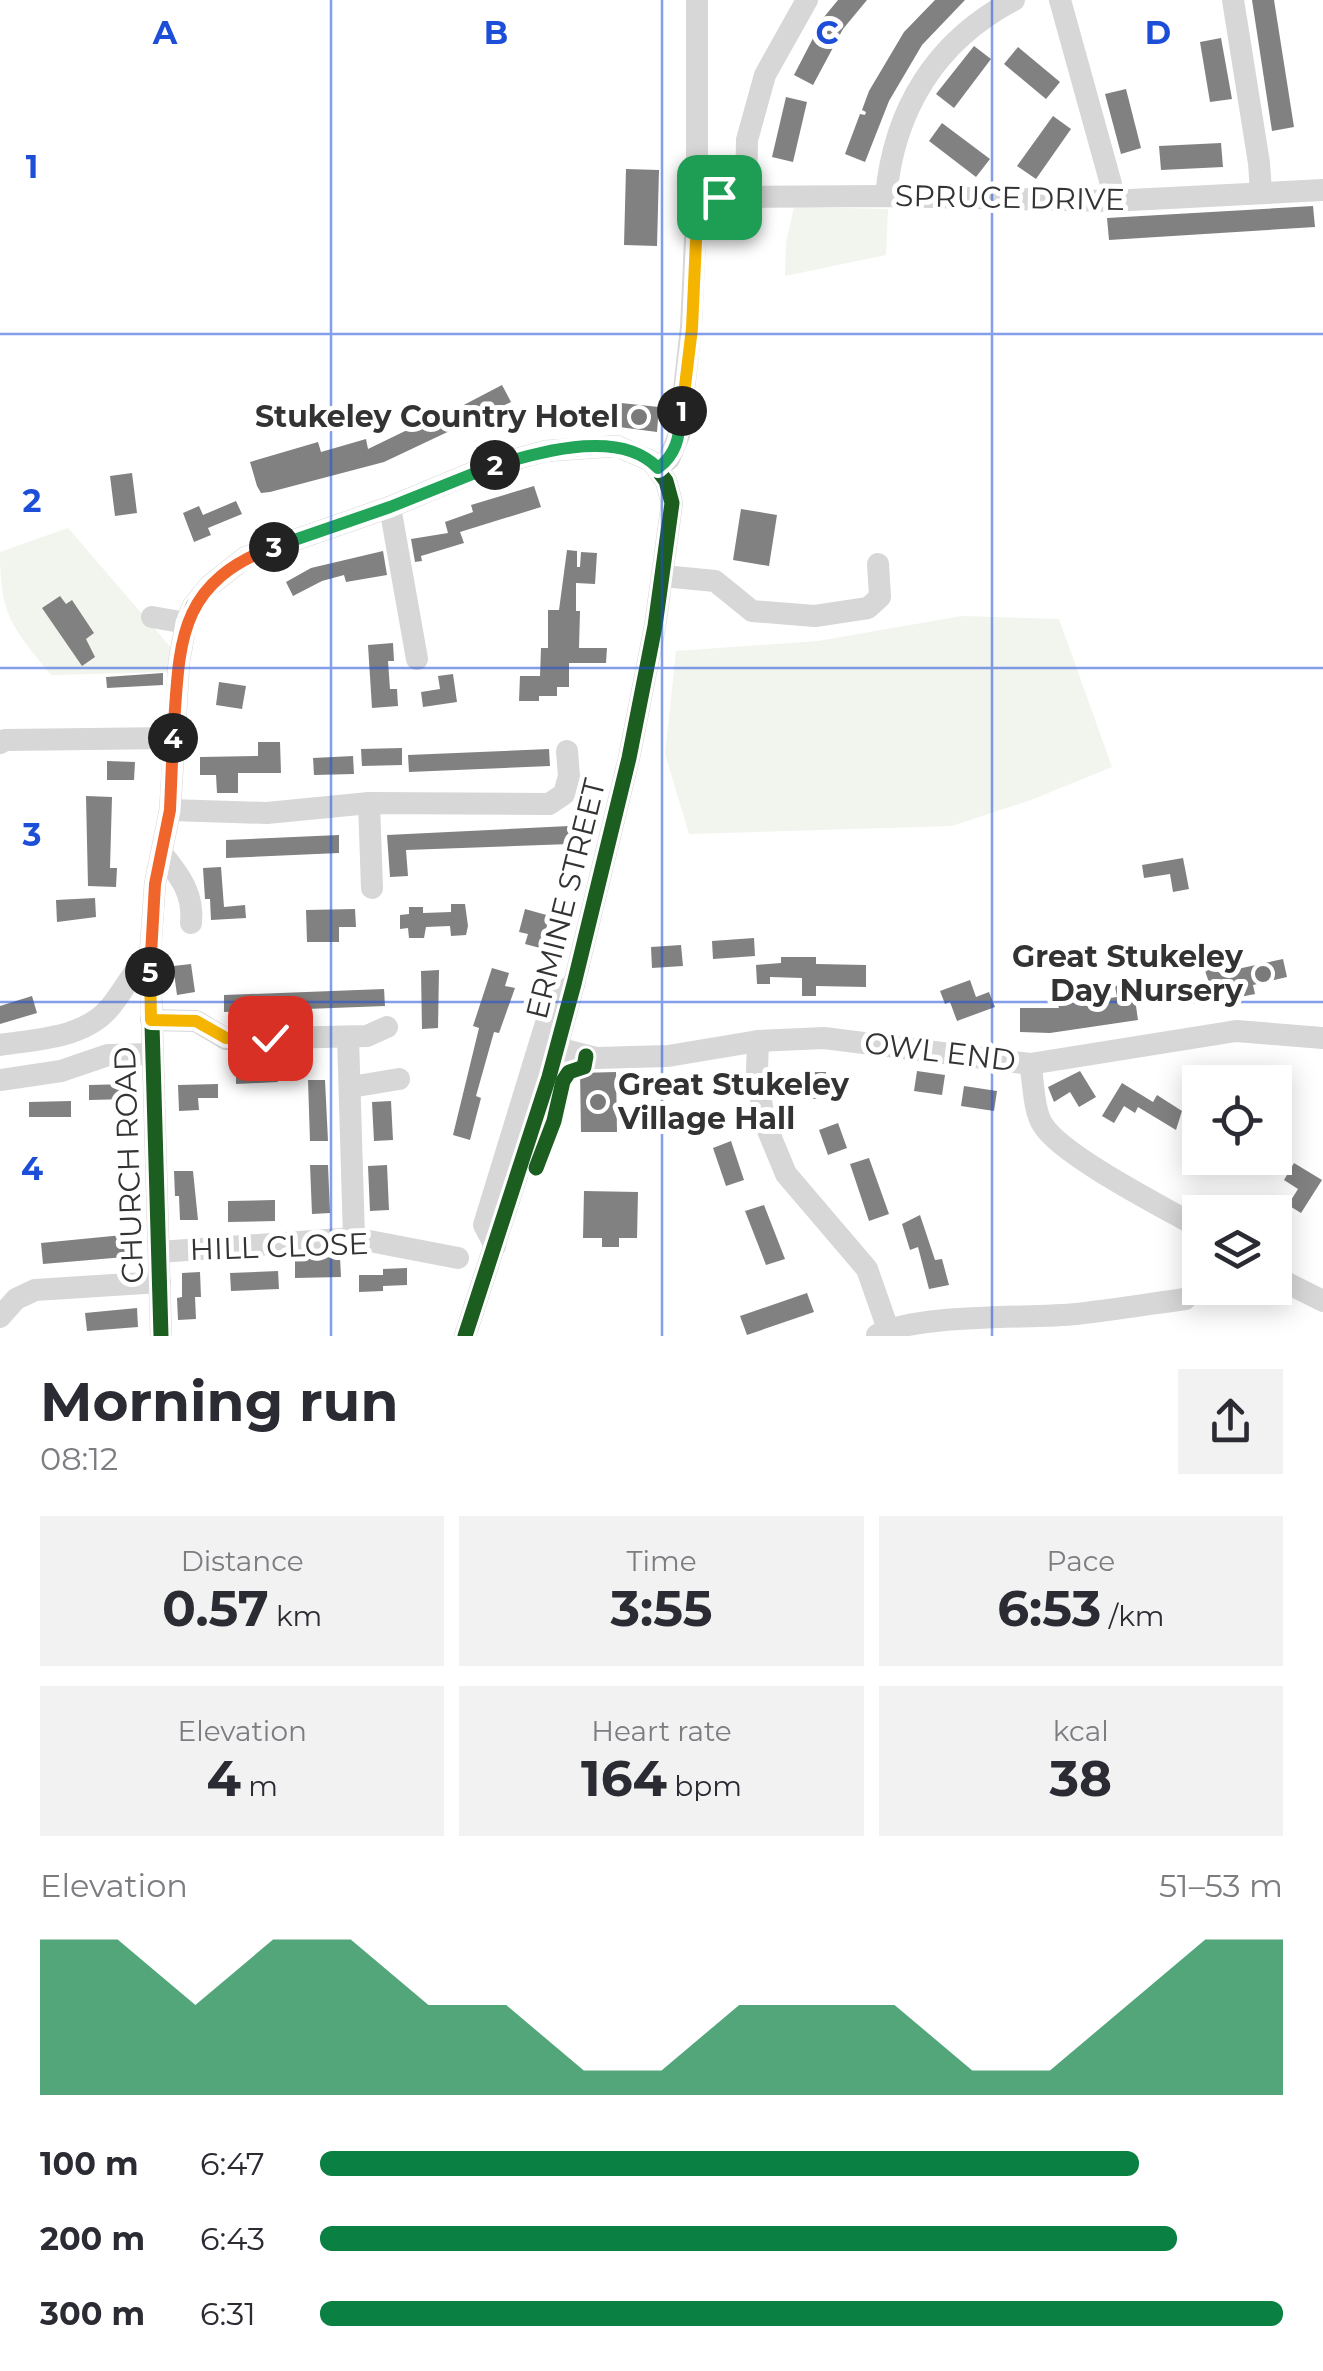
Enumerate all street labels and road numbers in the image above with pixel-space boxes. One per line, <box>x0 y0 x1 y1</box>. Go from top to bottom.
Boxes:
street label: SPRUCE DRIVE <box>895 177 1125 218</box>
street label: ERMINE STREET <box>518 774 613 1023</box>
street label: OWL END <box>862 1024 1018 1079</box>
street label: CHURCH ROAD <box>106 1046 151 1284</box>
street label: HILL CLOSE <box>189 1225 369 1268</box>

